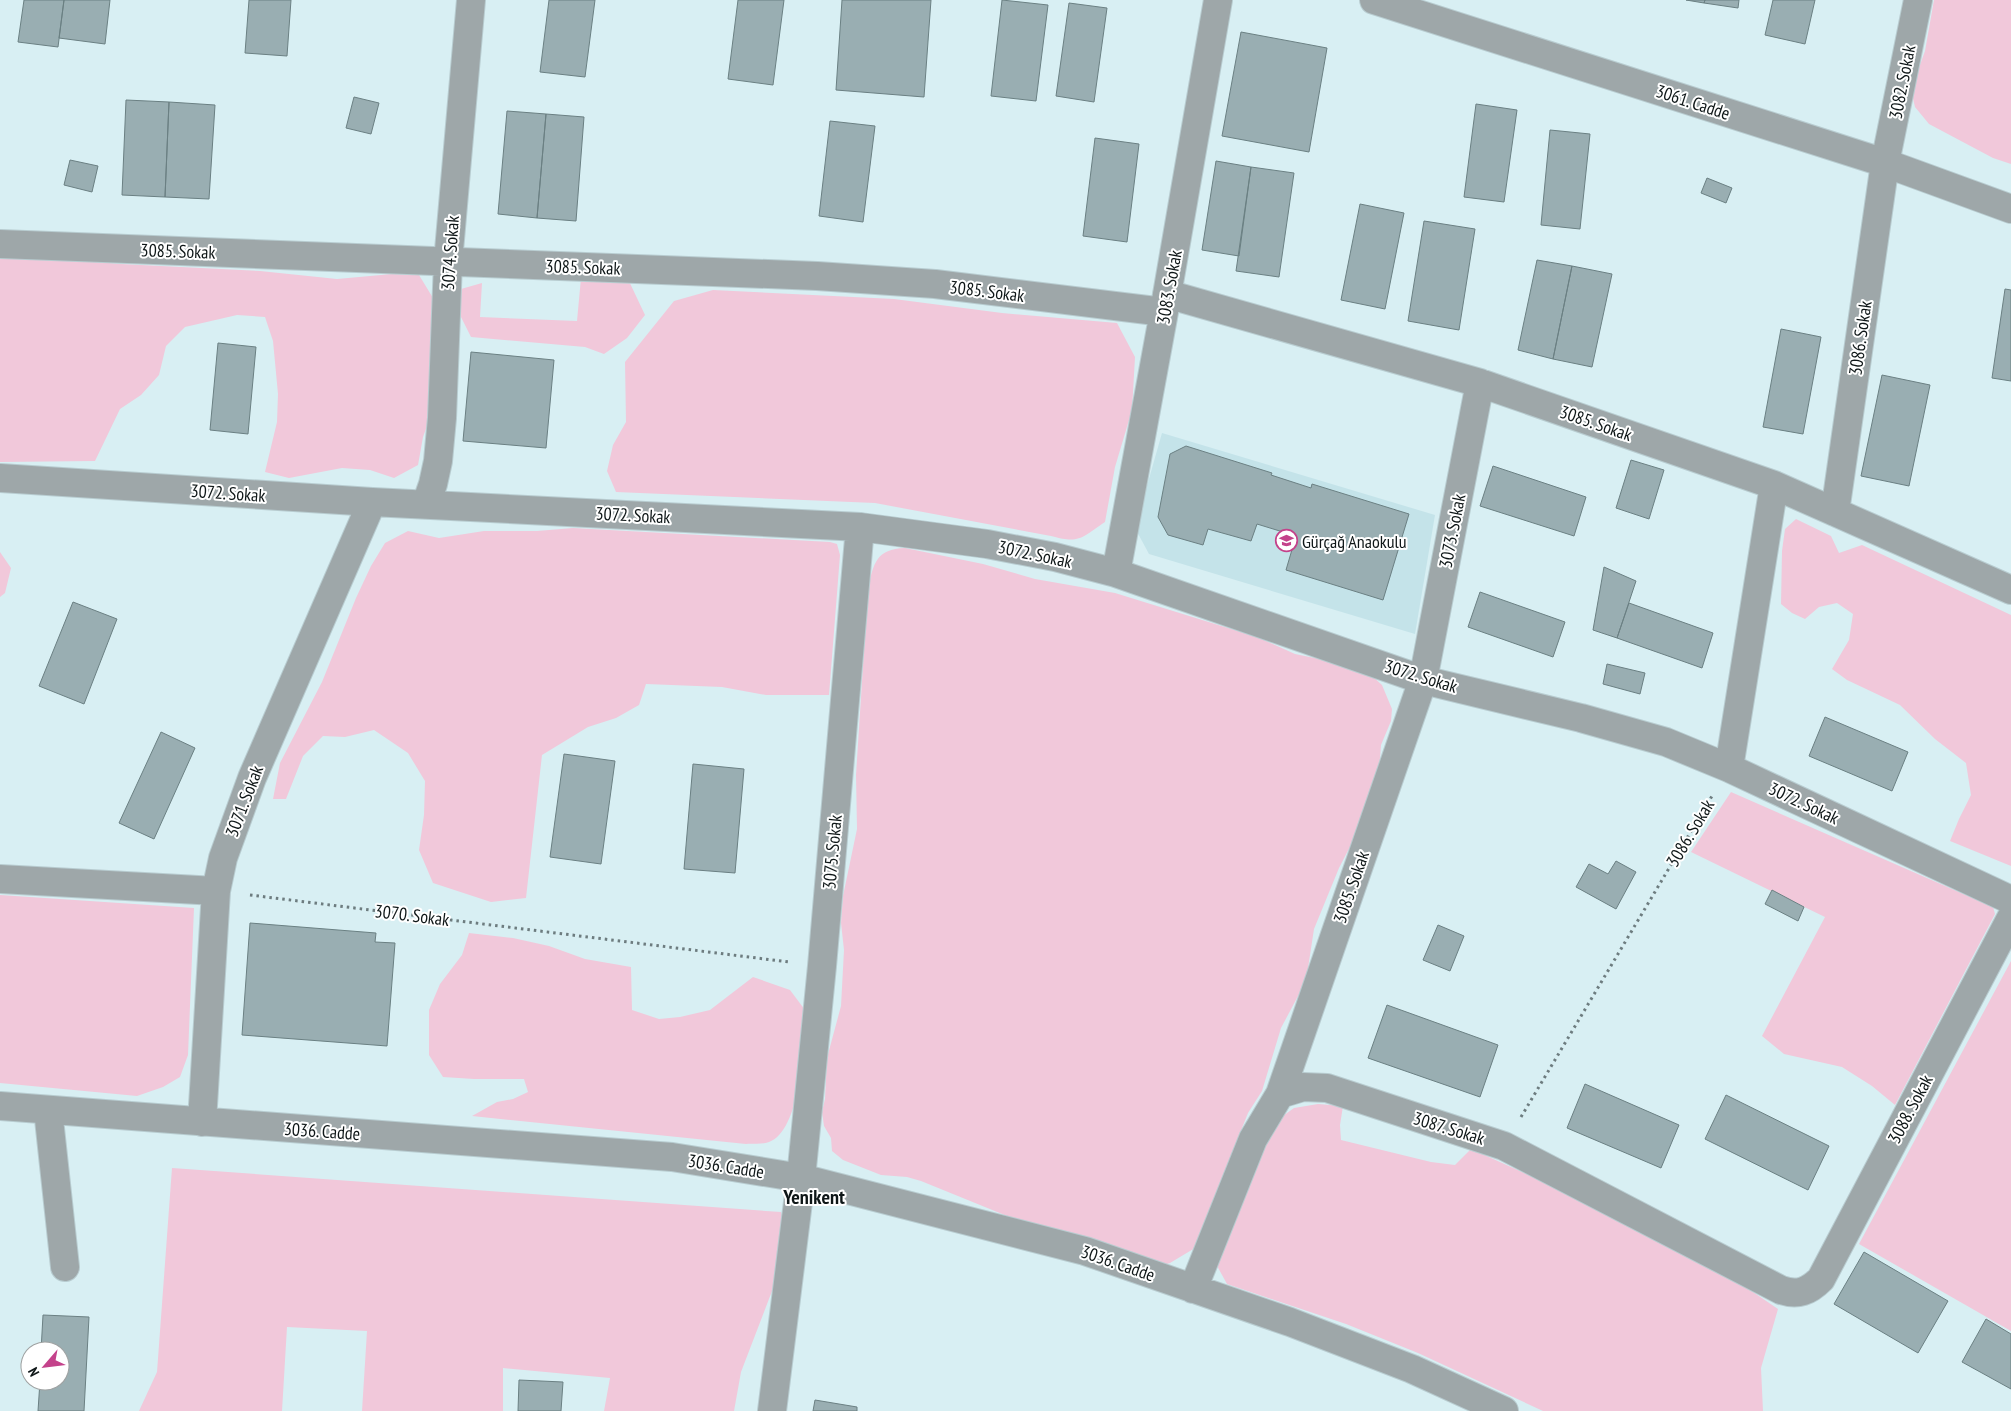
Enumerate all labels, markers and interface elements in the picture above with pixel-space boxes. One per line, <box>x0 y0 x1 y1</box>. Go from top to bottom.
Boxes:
street label: 3082. Sokak <box>1884 43 1920 121</box>
street label: 3061. Cadde <box>1653 79 1733 125</box>
street label: 3074. Sokak <box>436 215 464 291</box>
street label: 3085. Sokak <box>140 238 216 264</box>
street label: 3083. Sokak <box>1151 248 1187 326</box>
street label: 3085. Sokak <box>545 254 621 280</box>
street label: 3085. Sokak <box>948 275 1026 307</box>
street label: 3086. Sokak <box>1843 299 1877 377</box>
street label: 3085. Sokak <box>1557 400 1635 446</box>
street label: 3072. Sokak <box>190 479 266 507</box>
street label: 3073. Sokak <box>1434 492 1470 570</box>
street label: 3072. Sokak <box>595 502 671 528</box>
school or university icon: Gürçağ Anaokulu <box>1274 529 1298 553</box>
place label: Gürçağ Anaokulu <box>1302 530 1407 553</box>
street label: 3072. Sokak <box>996 535 1074 573</box>
street label: 3072. Sokak <box>1382 654 1460 698</box>
street label: 3071. Sokak <box>220 762 268 840</box>
street label: 3072. Sokak <box>1765 777 1843 829</box>
street label: 3086. Sokak <box>1661 795 1719 871</box>
street label: 3075. Sokak <box>817 814 847 890</box>
street label: 3085. Sokak <box>1328 848 1374 926</box>
street label: 3070. Sokak <box>373 899 451 931</box>
street label: 3088. Sokak <box>1882 1071 1938 1147</box>
street label: 3087. Sokak <box>1411 1106 1487 1150</box>
street label: 3036. Cadde <box>283 1117 361 1145</box>
street label: 3036. Cadde <box>686 1149 766 1183</box>
district label: Yenikent <box>782 1184 845 1210</box>
street label: 3036. Cadde <box>1078 1240 1158 1286</box>
north arrow <box>20 1341 70 1391</box>
text: N <box>24 1365 43 1380</box>

